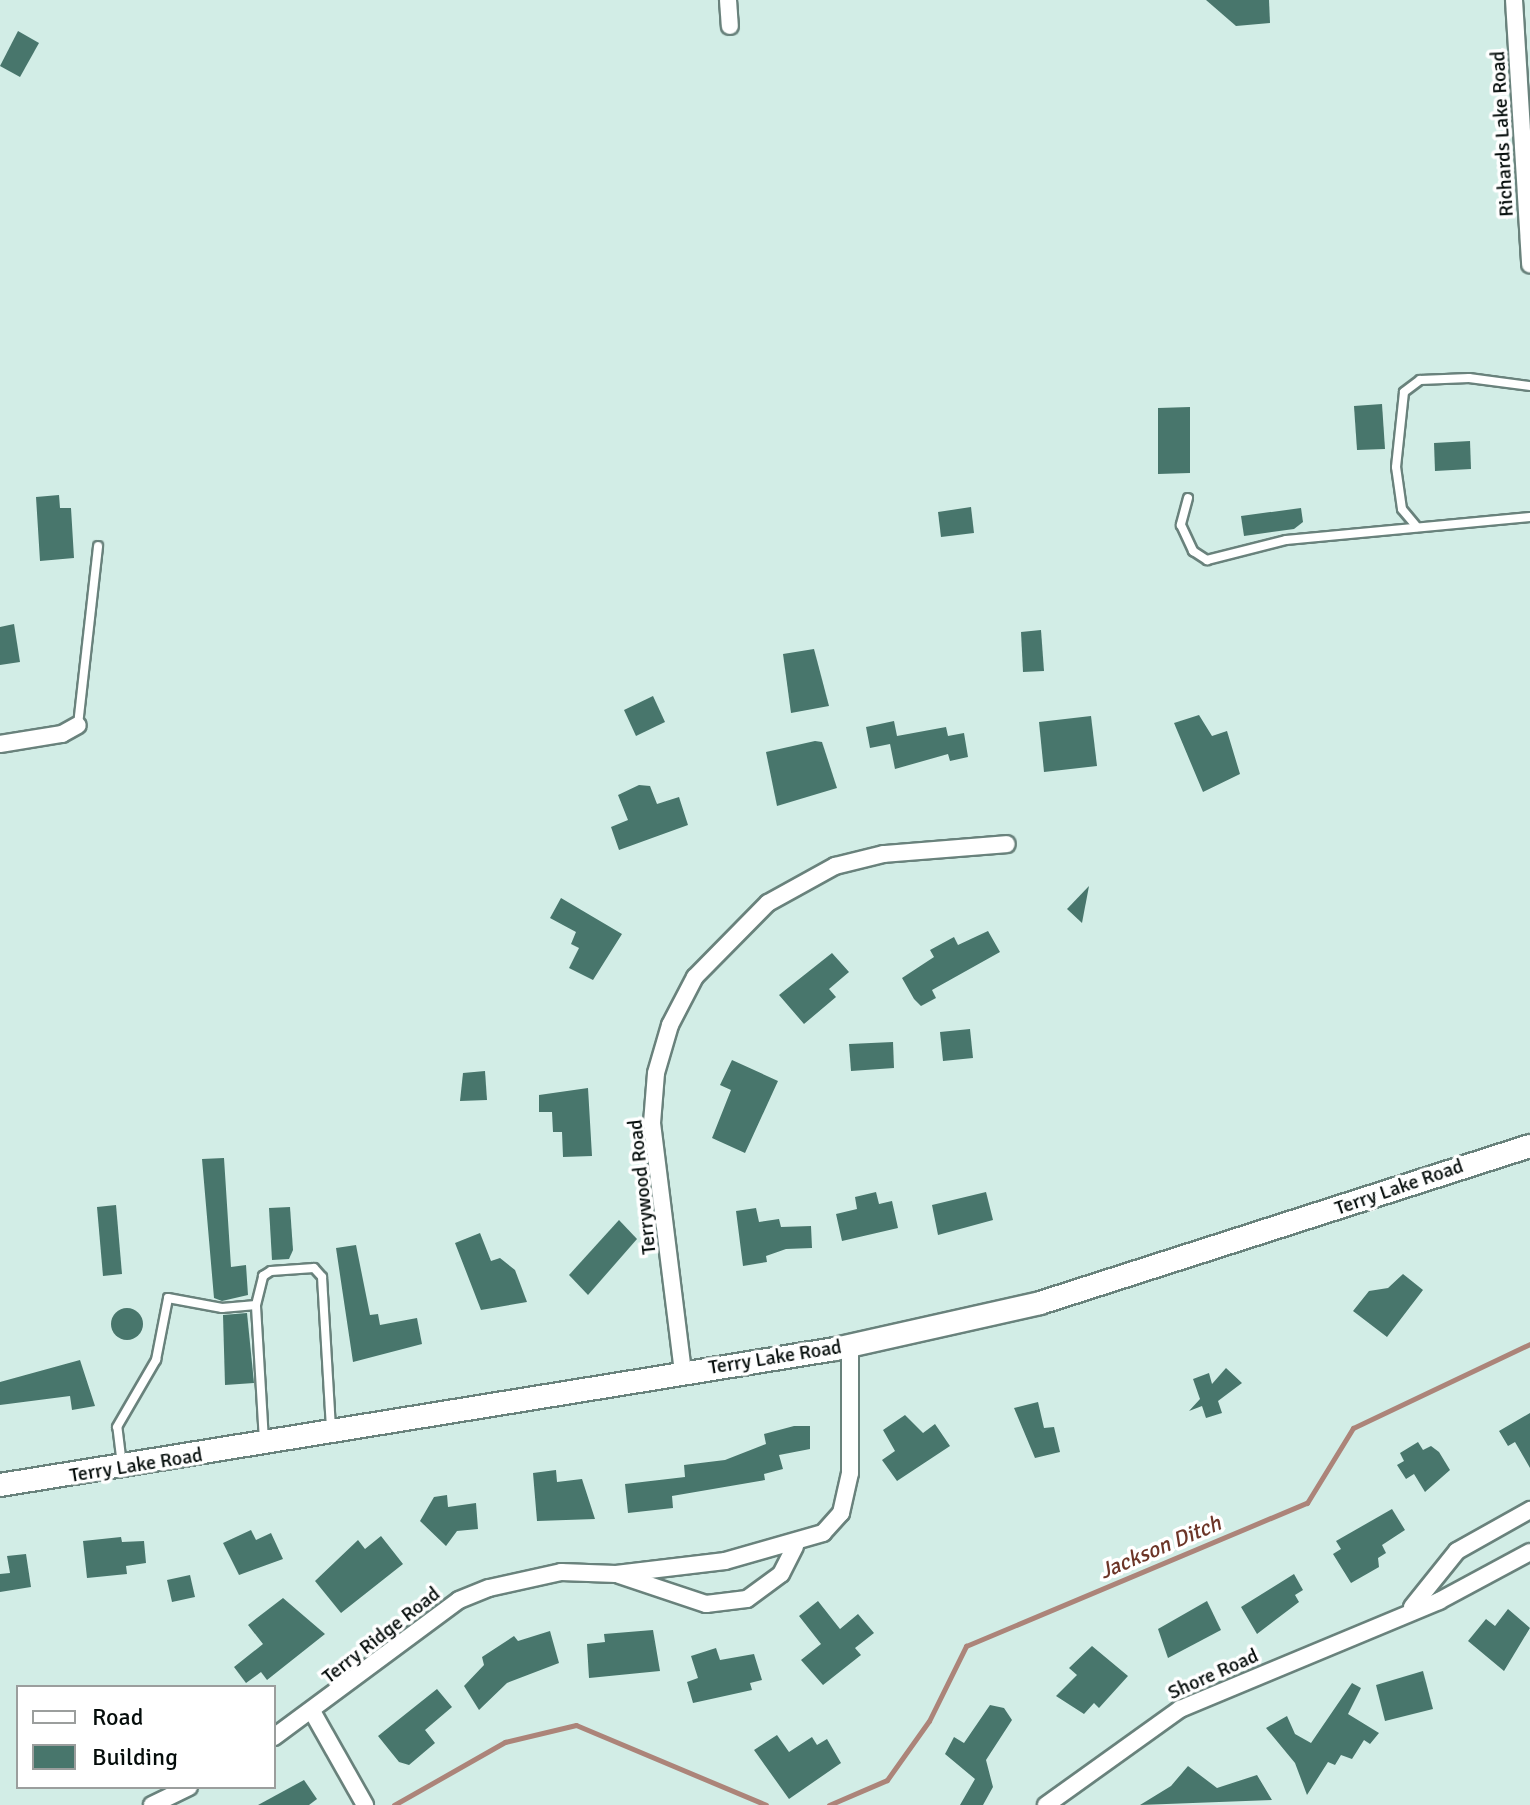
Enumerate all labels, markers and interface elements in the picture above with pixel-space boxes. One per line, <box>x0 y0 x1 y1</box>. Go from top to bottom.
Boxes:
street label: Richards Lake Road <box>1486 50 1518 218</box>
street label: Terrywood Road <box>623 1118 661 1256</box>
street label: Terry Lake Road <box>1332 1154 1466 1220</box>
street label: Terry Lake Road <box>707 1335 843 1379</box>
street label: Terry Lake Road <box>68 1443 204 1487</box>
water label: Jackson Ditch <box>1095 1510 1225 1584</box>
street label: Terry Ridge Road <box>317 1582 445 1688</box>
street label: Shore Road <box>1164 1643 1262 1705</box>
legend <box>16 1685 276 1789</box>
text: Road <box>92 1702 143 1732</box>
text: Building <box>92 1742 178 1772</box>

